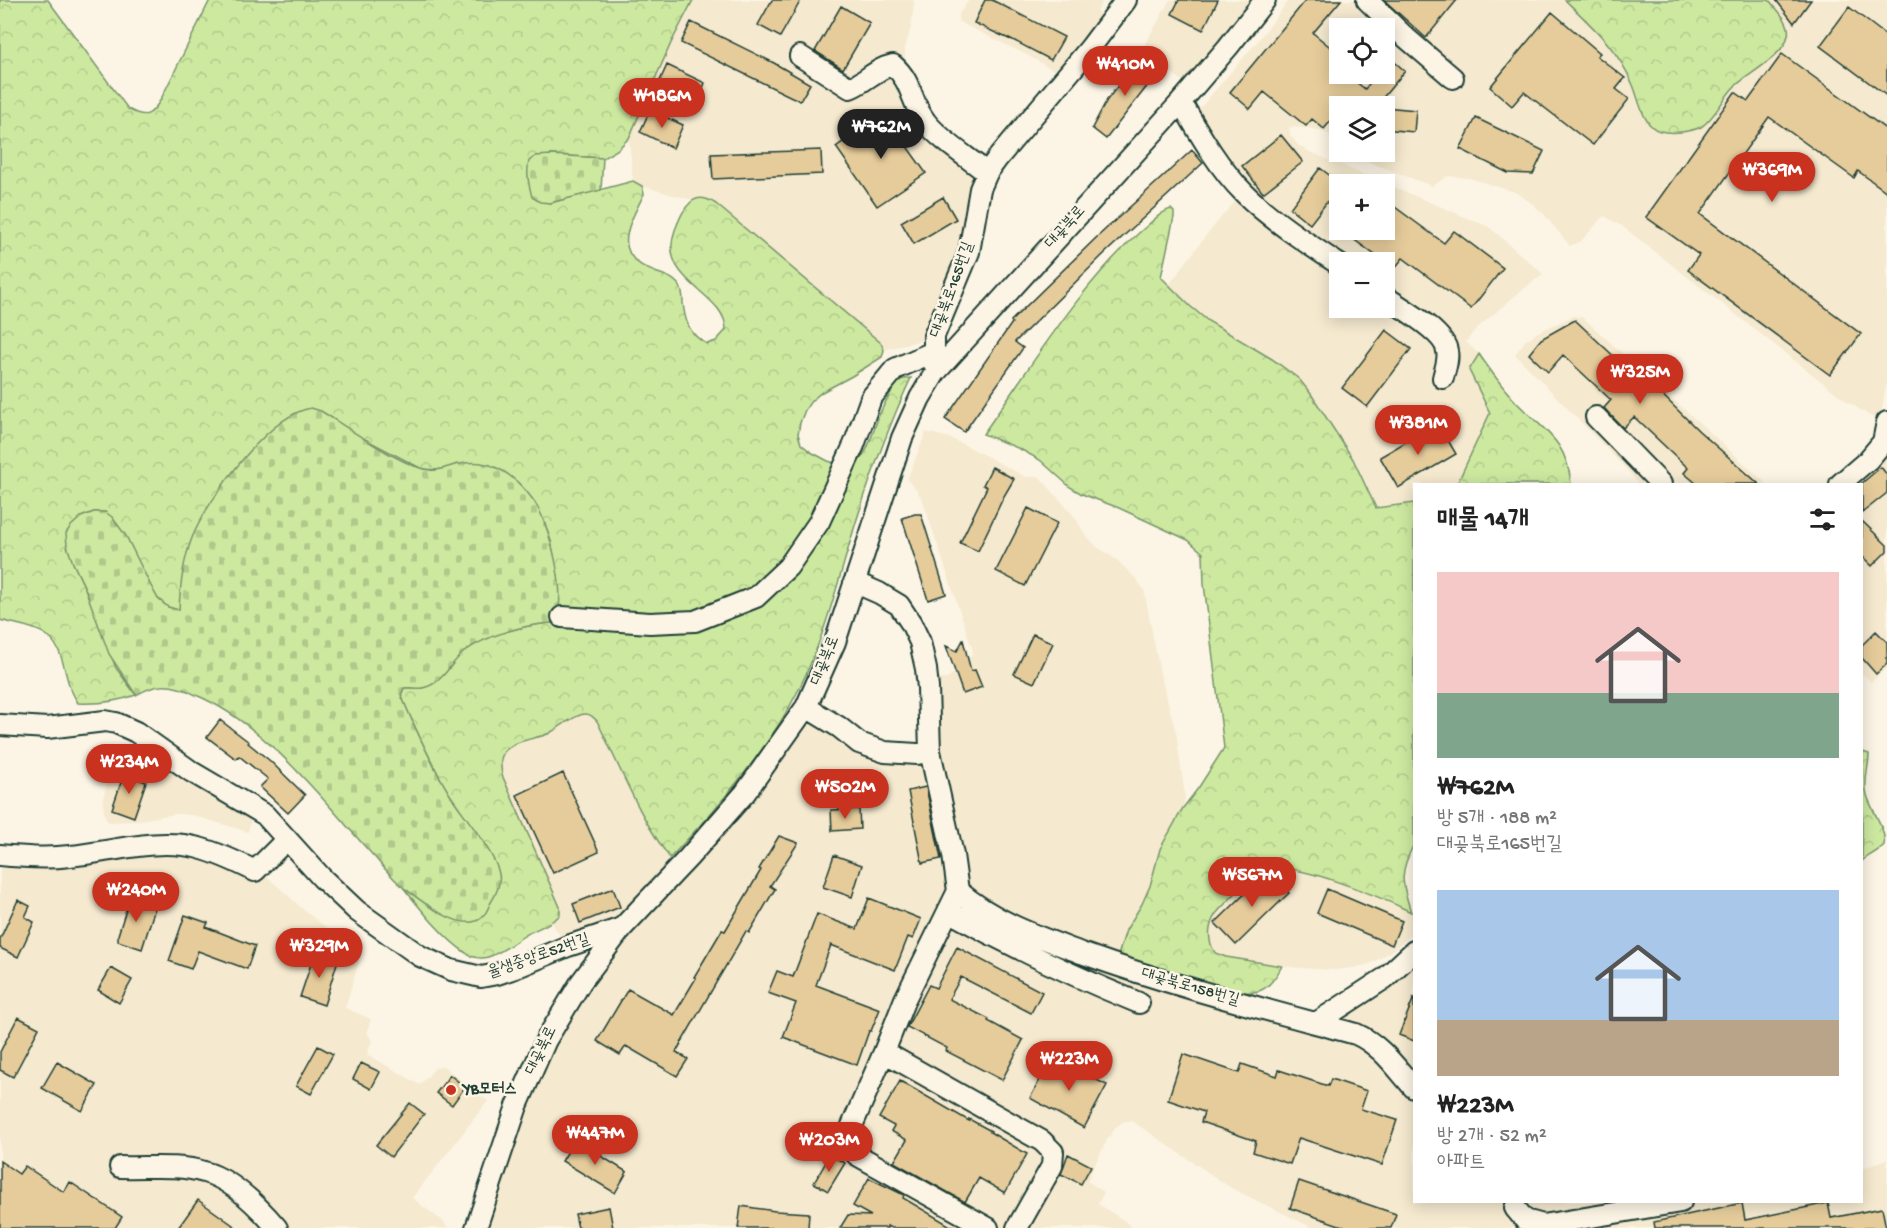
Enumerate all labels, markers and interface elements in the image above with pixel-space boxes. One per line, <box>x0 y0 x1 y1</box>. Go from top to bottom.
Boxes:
map controls <box>1329 18 1395 318</box>
button: locate <box>1329 18 1395 84</box>
pin: ₩410M <box>1083 46 1167 97</box>
text: ₩410M <box>1096 54 1154 77</box>
pin: ₩186M <box>620 78 704 129</box>
text: ₩186M <box>633 86 691 109</box>
button: layers <box>1329 96 1395 162</box>
pin: ₩762M <box>839 109 923 160</box>
text: ₩762M <box>851 117 911 140</box>
pin: ₩369M <box>1730 152 1814 203</box>
text: ₩369M <box>1742 160 1802 183</box>
button: + <box>1329 174 1395 240</box>
street label: 대곶북로 <box>1042 203 1090 253</box>
street label: 대곶북로165번길 <box>927 240 979 340</box>
button: − <box>1329 252 1395 318</box>
pin: ₩325M <box>1598 354 1682 405</box>
text: ₩325M <box>1610 362 1670 385</box>
pin: ₩381M <box>1376 405 1460 456</box>
text: ₩381M <box>1389 413 1447 436</box>
icon: filters <box>1806 503 1839 536</box>
text: 매물 14개 <box>1437 506 1529 537</box>
icon: home <box>1584 611 1692 719</box>
street label: 대곶북로 <box>808 634 844 688</box>
pin: ₩234M <box>87 744 171 795</box>
text: ₩234M <box>100 752 158 775</box>
pin: ₩502M <box>803 769 887 820</box>
text: ₩762M <box>1437 774 1514 805</box>
text: ₩502M <box>815 777 875 800</box>
text: 방 5개 · 188 m² <box>1437 808 1557 831</box>
text: 대곶북로165번길 <box>1437 834 1562 857</box>
pin: ₩567M <box>1210 857 1294 908</box>
text: ₩567M <box>1222 865 1282 888</box>
pin: ₩240M <box>94 872 178 923</box>
text: ₩240M <box>106 880 166 903</box>
pin: ₩329M <box>277 928 361 979</box>
icon: home <box>1584 929 1692 1037</box>
street label: 율생중앙로52번길 <box>486 931 593 983</box>
text: ₩329M <box>290 936 348 959</box>
street label: 대곶북로158번길 <box>1139 965 1241 1011</box>
street label: 대곶북로 <box>522 1024 562 1078</box>
pin: ₩223M <box>1027 1041 1111 1092</box>
text: ₩223M <box>1040 1049 1098 1072</box>
place label: YB모터스 <box>461 1081 517 1100</box>
marker: YB모터스 <box>444 1083 458 1097</box>
text: ₩223M <box>1437 1092 1513 1123</box>
pin: ₩447M <box>553 1115 637 1166</box>
pin: ₩203M <box>787 1122 871 1173</box>
text: ₩447M <box>566 1123 624 1146</box>
text: 방 2개 · 52 m² <box>1437 1126 1547 1149</box>
text: ₩203M <box>799 1130 859 1153</box>
text: 아파트 <box>1437 1152 1485 1175</box>

